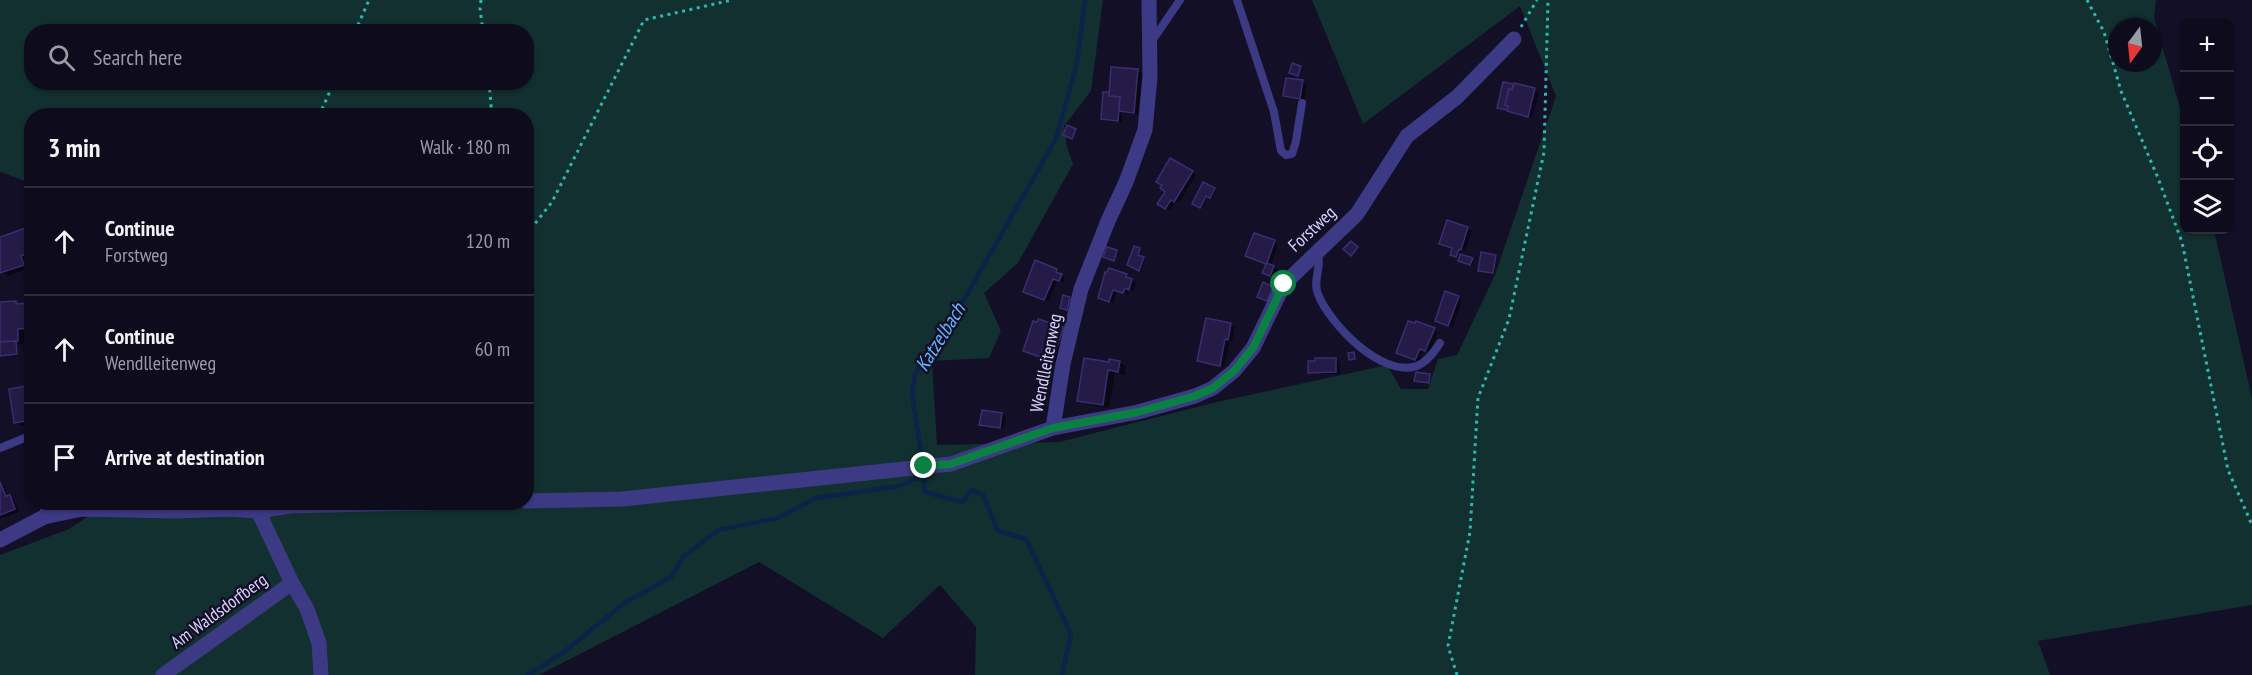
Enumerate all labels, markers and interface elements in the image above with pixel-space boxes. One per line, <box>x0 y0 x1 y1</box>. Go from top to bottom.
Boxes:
north arrow <box>2108 18 2162 72</box>
map controls <box>2180 18 2234 234</box>
button: + <box>2180 18 2234 72</box>
search box <box>24 24 534 90</box>
icon: search <box>45 41 78 74</box>
text: Search here <box>93 43 182 71</box>
button: − <box>2180 72 2234 126</box>
button: locate <box>2180 126 2234 180</box>
text: 3 min <box>48 131 101 164</box>
text: Walk · 180 m <box>420 134 510 160</box>
button: layers <box>2180 180 2234 234</box>
street label: Forstweg <box>1283 201 1340 256</box>
text: Continue <box>105 214 175 242</box>
icon: ahead <box>48 225 81 258</box>
text: 120 m <box>466 228 510 254</box>
text: Forstweg <box>105 242 168 268</box>
route start <box>1270 270 1296 296</box>
water label: Katzelbach <box>909 297 972 376</box>
street label: Wendlleitenweg <box>1025 312 1066 414</box>
text: Continue <box>105 322 175 350</box>
icon: ahead <box>48 333 81 366</box>
text: 60 m <box>475 336 510 362</box>
text: Wendlleitenweg <box>105 350 216 376</box>
icon: arrive <box>48 441 81 474</box>
text: Arrive at destination <box>105 443 265 471</box>
route end <box>910 452 936 478</box>
street label: Am Waldsdorfberg <box>166 568 271 653</box>

